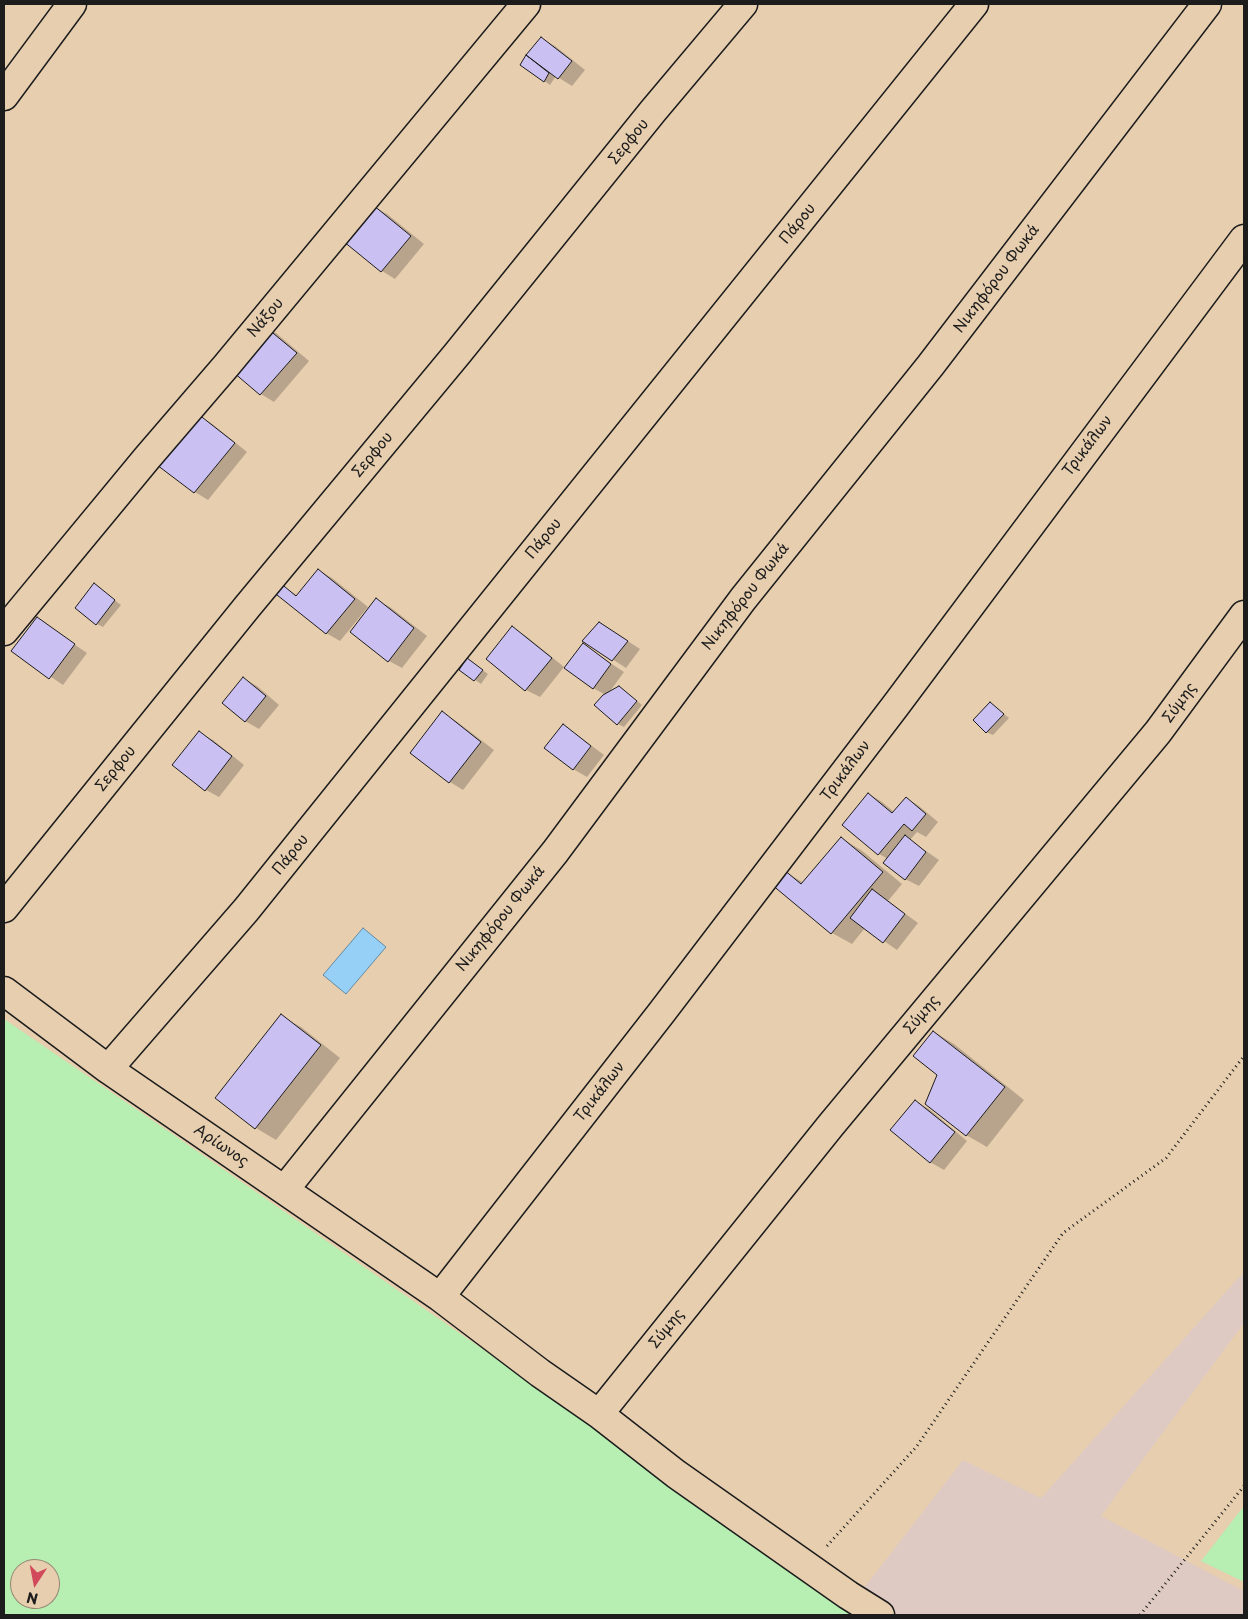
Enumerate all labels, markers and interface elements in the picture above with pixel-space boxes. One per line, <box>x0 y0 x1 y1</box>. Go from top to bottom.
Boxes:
street label: Σερφου <box>605 116 653 168</box>
street label: Πάρου <box>776 200 820 248</box>
street label: Νικηφόρου Φωκά <box>950 221 1044 337</box>
street label: Νάξου <box>244 295 288 341</box>
street label: Τρικάλων <box>1059 412 1117 480</box>
street label: Σερφου <box>349 429 397 481</box>
street label: Πάρου <box>522 515 566 563</box>
street label: Νικηφόρου Φωκά <box>699 540 793 654</box>
street label: Σύμης <box>1159 679 1201 727</box>
street label: Τρικάλων <box>817 737 875 805</box>
street label: Σερφου <box>92 743 140 795</box>
street label: Πάρου <box>269 831 313 879</box>
street label: Νικηφόρου Φωκά <box>453 863 549 975</box>
street label: Σύμης <box>901 992 943 1038</box>
street label: Τρικάλων <box>571 1058 629 1126</box>
street label: Αρίωνος <box>190 1121 252 1171</box>
street label: Σύμης <box>646 1306 688 1352</box>
north arrow <box>10 1559 60 1609</box>
text: N <box>25 1587 40 1610</box>

